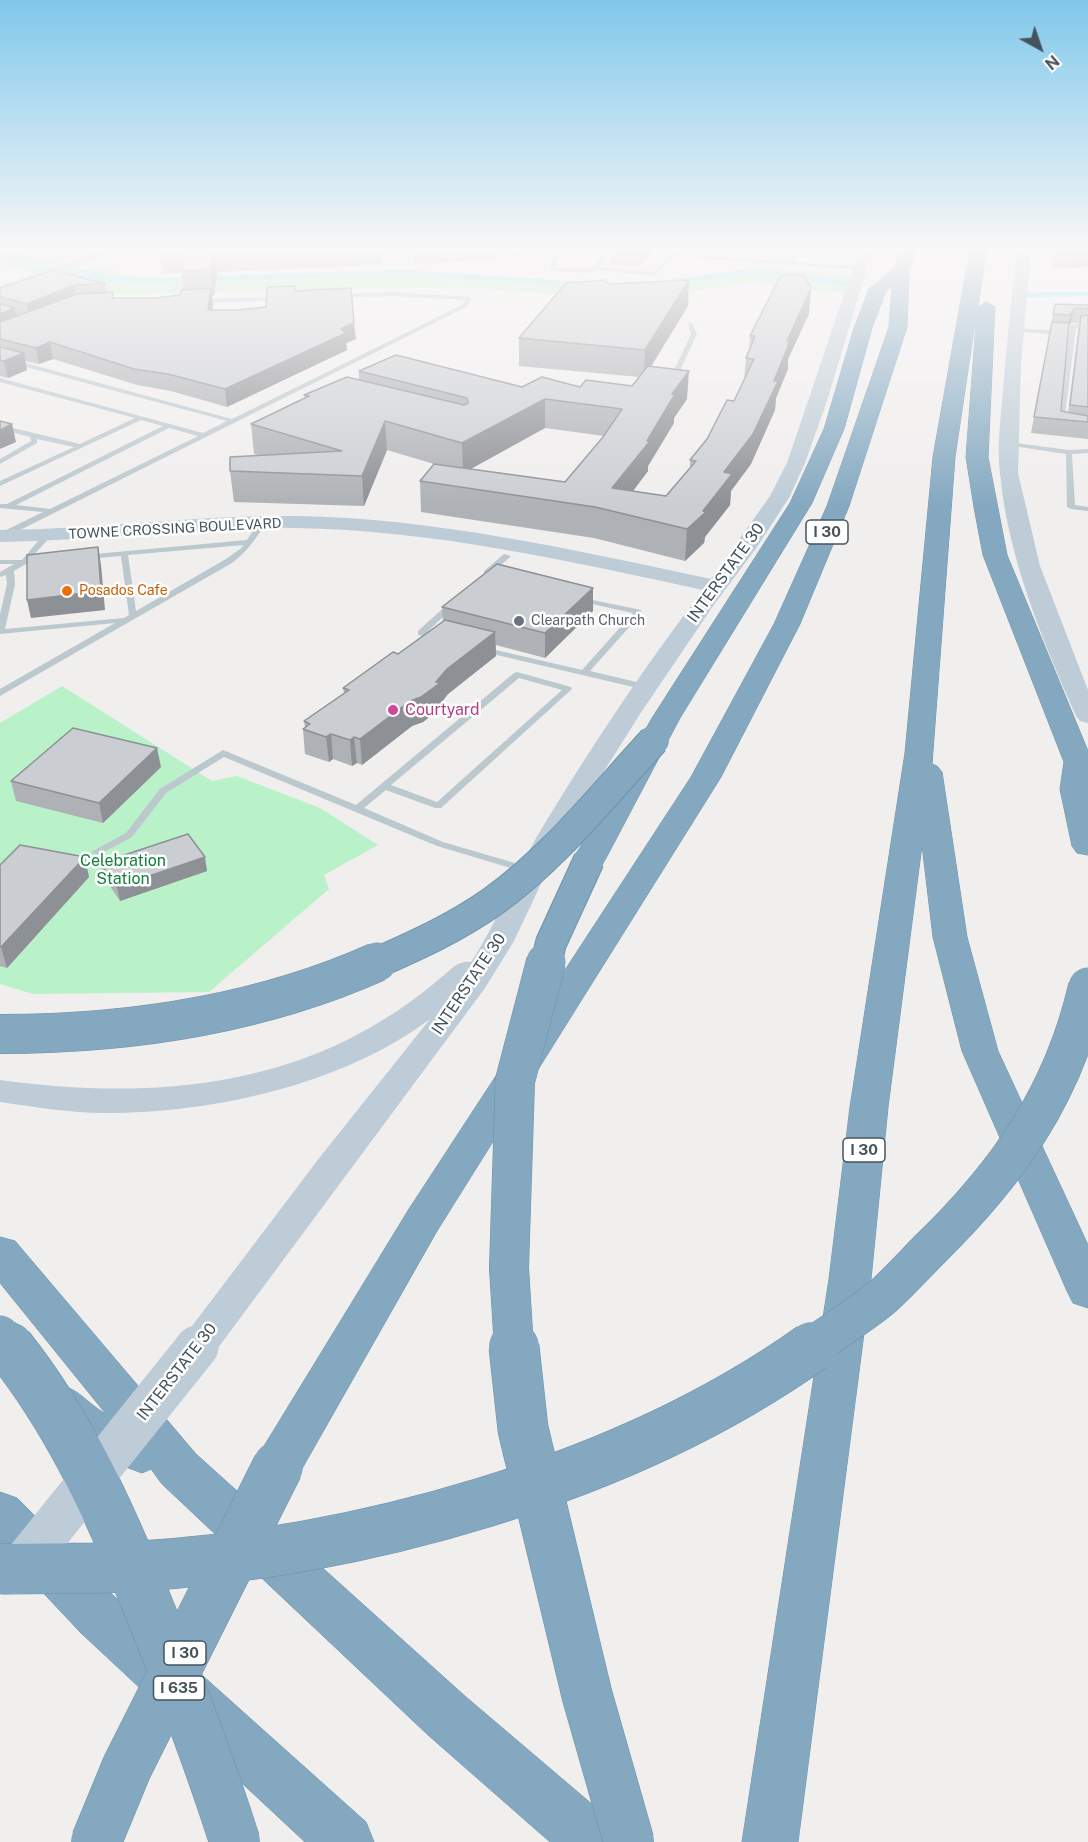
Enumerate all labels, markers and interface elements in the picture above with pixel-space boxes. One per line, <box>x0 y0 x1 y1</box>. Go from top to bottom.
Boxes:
north arrow <box>1010 18 1070 78</box>
text: N <box>1041 51 1063 73</box>
street label: TOWNE CROSSING BOULEVARD <box>68 515 282 543</box>
street label: INTERSTATE 30 <box>683 520 769 626</box>
road number: I 30 <box>806 520 848 544</box>
place label: Posados Cafe <box>79 583 168 599</box>
marker: Posados Cafe <box>60 584 74 598</box>
place label: Clearpath Church <box>531 613 645 629</box>
marker: Clearpath Church <box>512 614 526 628</box>
place label: Courtyard <box>405 700 480 720</box>
marker: Courtyard <box>386 703 400 717</box>
park label: Celebration Station <box>80 851 166 889</box>
street label: INTERSTATE 30 <box>428 930 510 1038</box>
road number: I 30 <box>843 1138 885 1162</box>
street label: INTERSTATE 30 <box>133 1320 221 1424</box>
road number: I 30 <box>164 1641 206 1665</box>
road number: I 635 <box>154 1676 204 1700</box>

